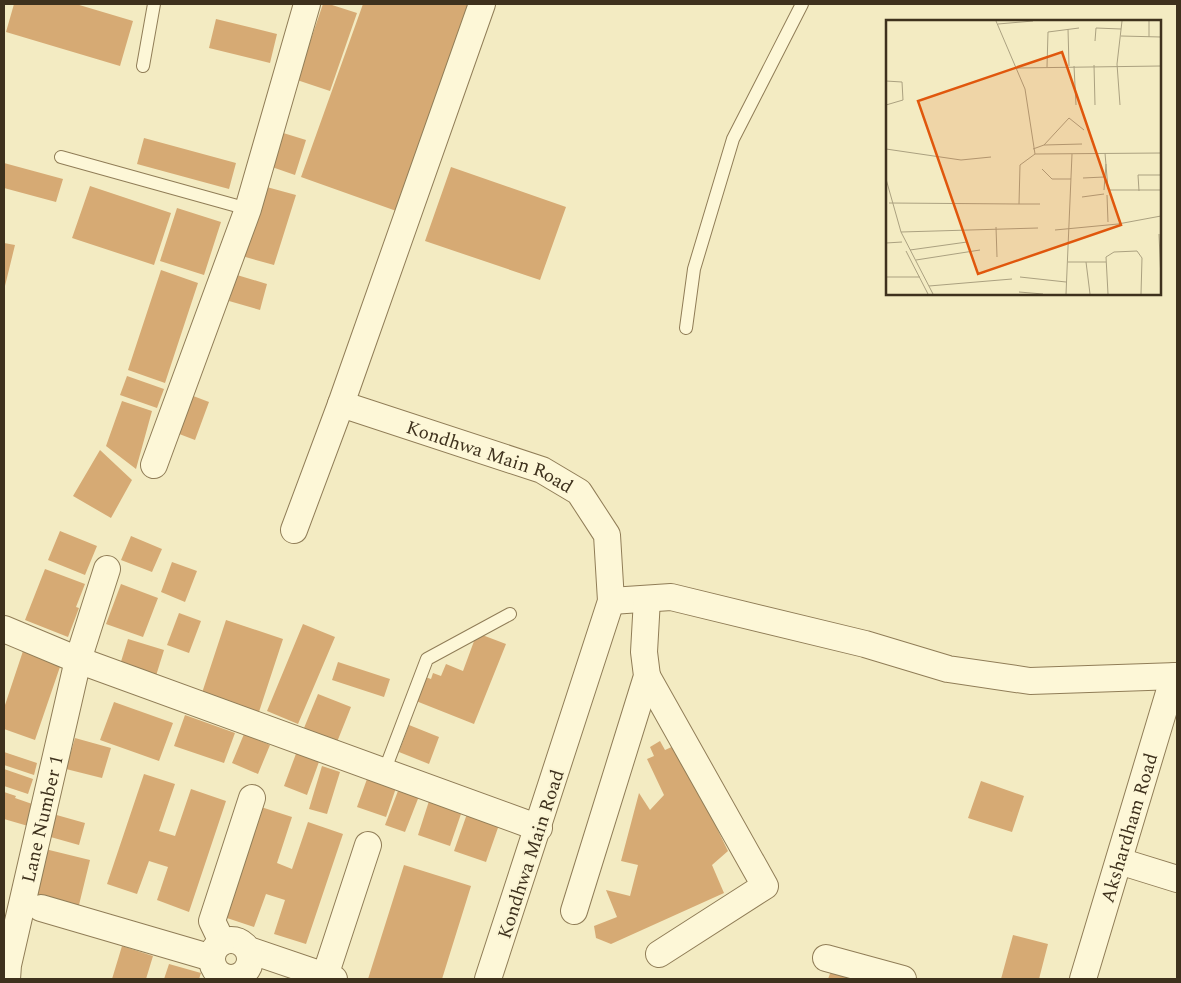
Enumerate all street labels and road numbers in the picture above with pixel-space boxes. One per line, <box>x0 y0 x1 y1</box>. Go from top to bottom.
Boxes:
street label: Kondhwa Main Road <box>402 413 578 501</box>
street label: Akshardham Road <box>1094 750 1166 907</box>
street label: Lane Number 1 <box>14 753 72 886</box>
street label: Kondhwa Main Road <box>490 766 572 943</box>

